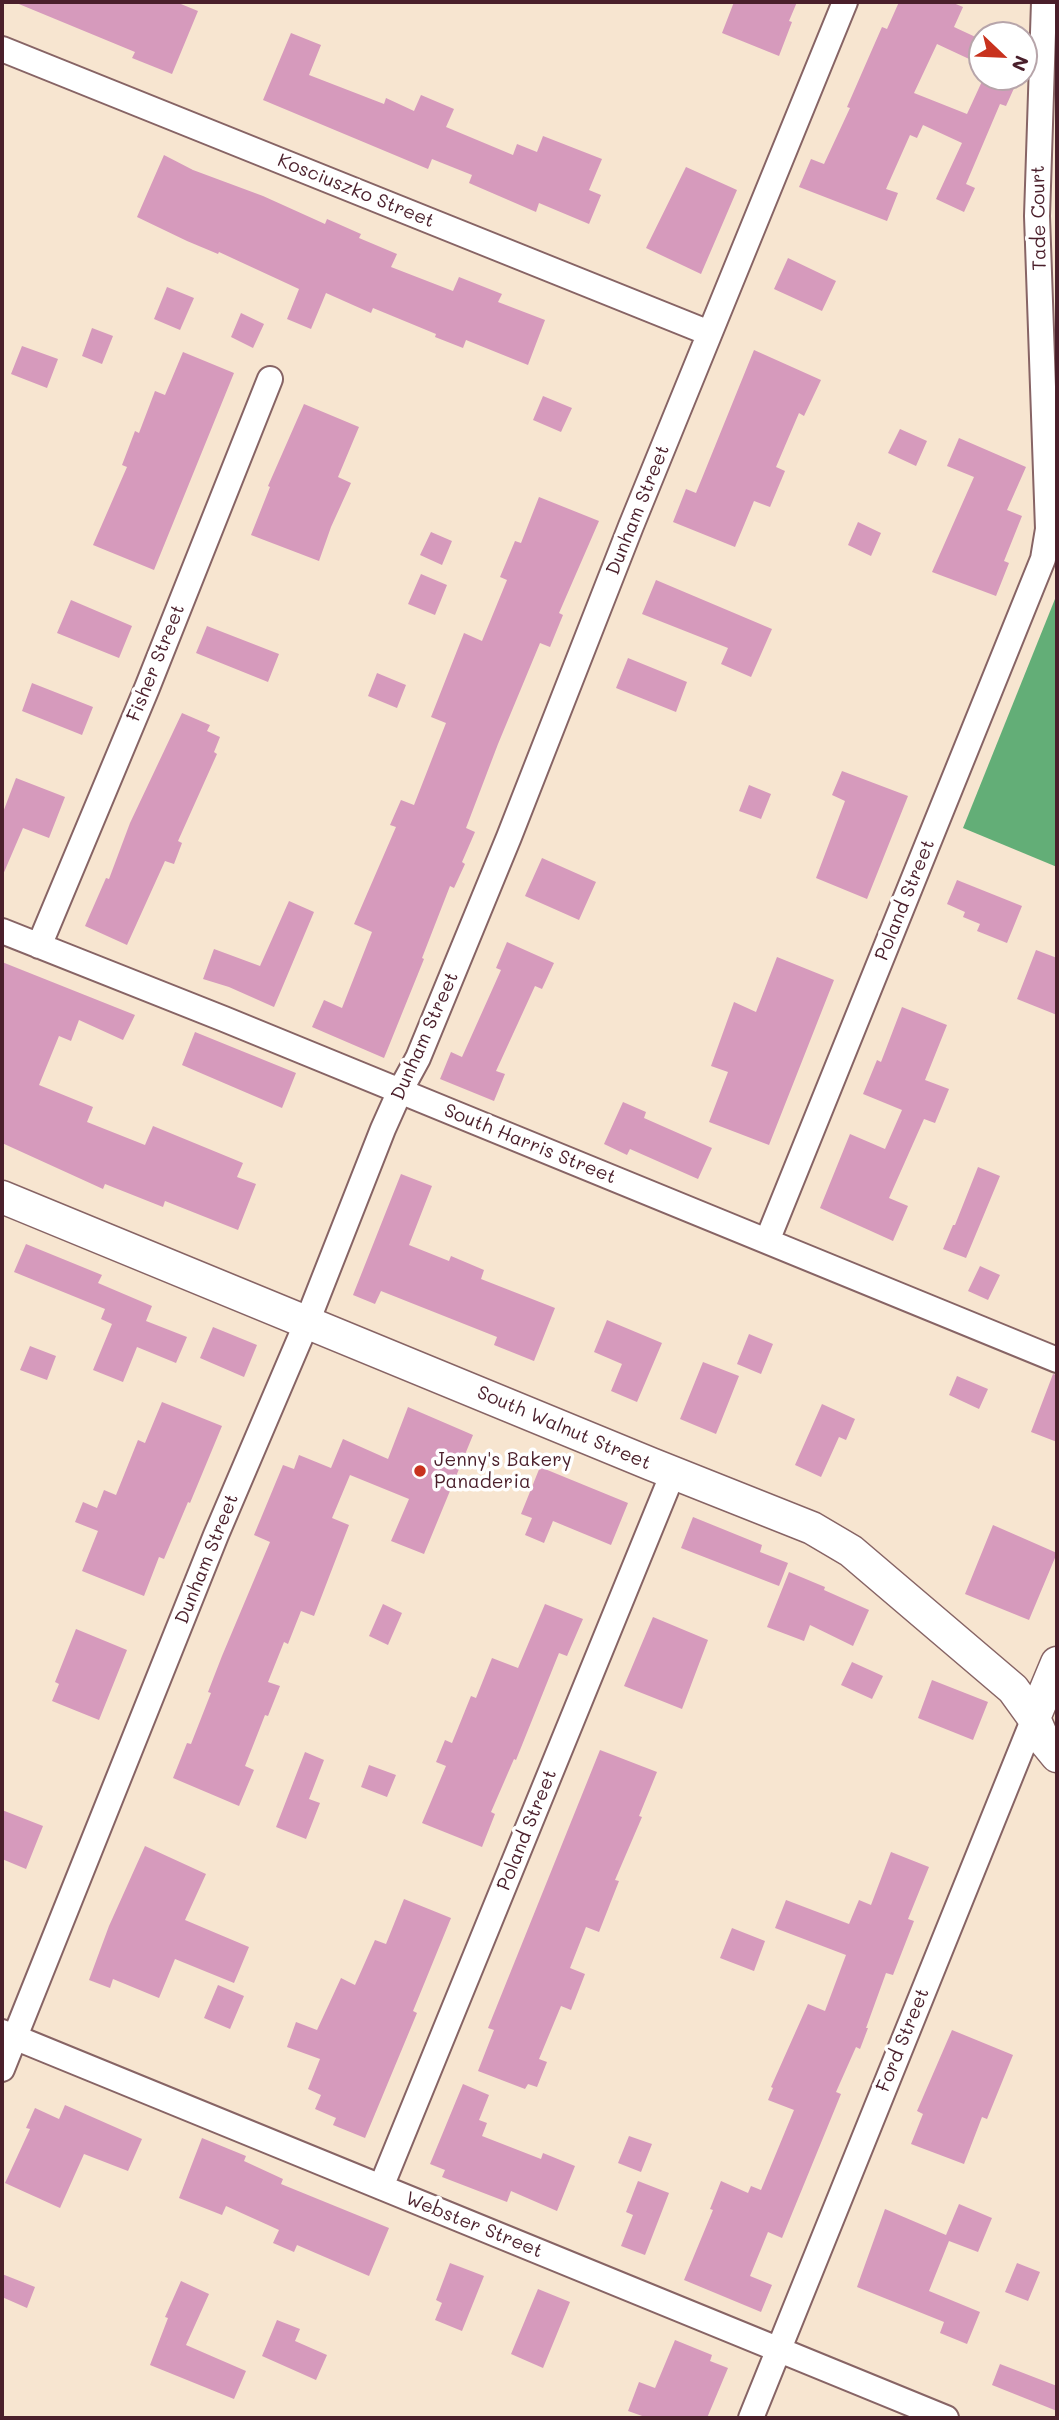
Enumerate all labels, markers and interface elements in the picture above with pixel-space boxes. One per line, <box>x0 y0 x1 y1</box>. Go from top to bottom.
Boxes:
north arrow <box>968 21 1038 91</box>
text: N <box>1007 52 1035 75</box>
street label: Kosciuszko Street <box>274 149 438 233</box>
street label: Tade Court <box>1027 165 1051 271</box>
street label: Dunham Street <box>602 442 674 578</box>
street label: Fisher Street <box>122 601 190 725</box>
street label: Poland Street <box>870 836 940 964</box>
street label: Dunham Street <box>386 968 464 1104</box>
street label: South Harris Street <box>441 1099 619 1189</box>
street label: South Walnut Street <box>474 1381 654 1475</box>
place label: Jenny's Bakery Panaderia <box>434 1449 572 1493</box>
marker: Jenny's Bakery Panaderia <box>412 1463 428 1479</box>
street label: Dunham Street <box>171 1491 243 1627</box>
street label: Poland Street <box>492 1766 562 1894</box>
street label: Ford Street <box>872 1985 934 2095</box>
street label: Webster Street <box>402 2187 546 2263</box>

